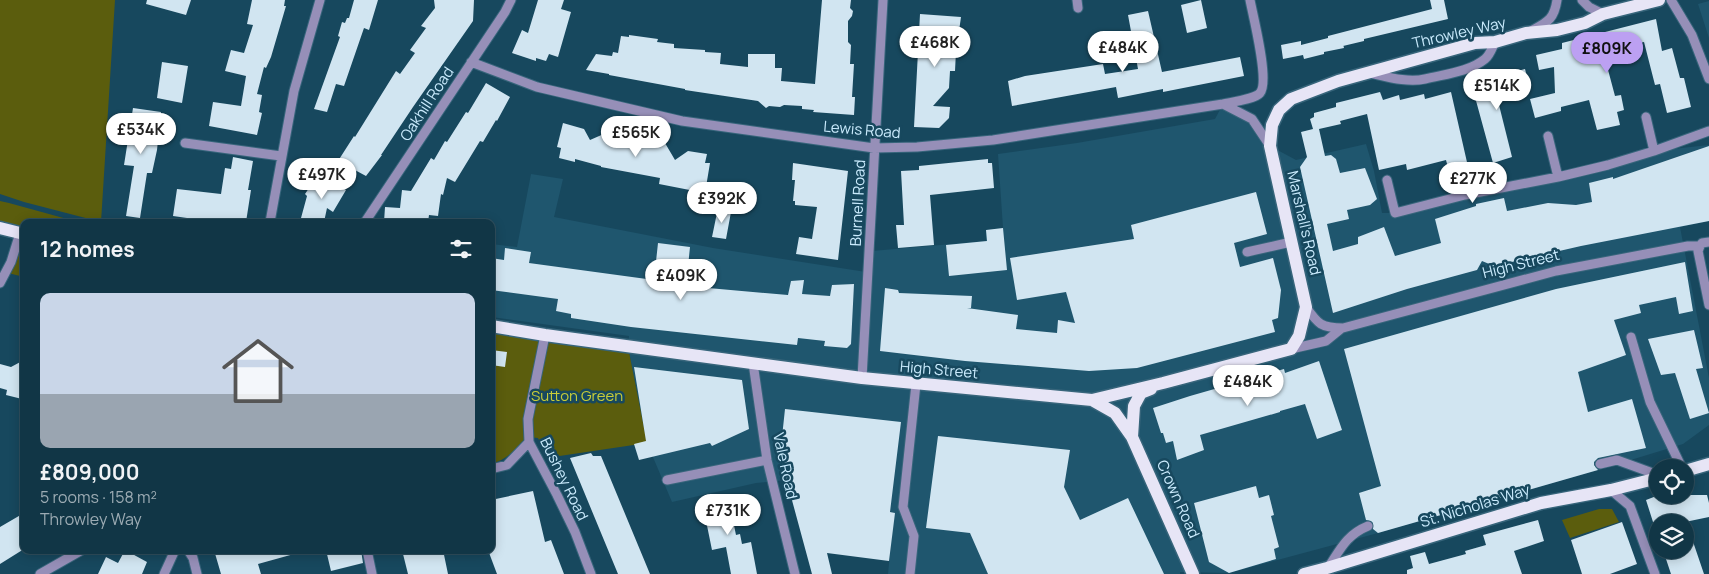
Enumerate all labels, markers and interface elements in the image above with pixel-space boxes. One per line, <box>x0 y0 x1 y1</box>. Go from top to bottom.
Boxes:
street label: Throwley Way <box>1410 12 1508 53</box>
pin: £468K <box>900 26 970 68</box>
pin: £484K <box>1088 30 1158 73</box>
text: £468K <box>911 31 959 53</box>
pin: £809K <box>1572 32 1642 74</box>
text: £484K <box>1099 36 1147 58</box>
text: £809K <box>1582 37 1632 59</box>
street label: Oakhill Road <box>395 63 458 145</box>
pin: £514K <box>1462 68 1532 111</box>
text: £514K <box>1474 74 1520 96</box>
pin: £534K <box>106 112 176 155</box>
pin: £565K <box>601 116 671 158</box>
street label: Lewis Road <box>822 116 902 143</box>
text: £534K <box>117 118 165 140</box>
text: £565K <box>612 121 660 143</box>
pin: £497K <box>287 158 357 200</box>
street label: Burnell Road <box>845 159 870 247</box>
pin: £277K <box>1438 162 1508 204</box>
text: £497K <box>298 163 346 185</box>
text: £277K <box>1450 167 1496 189</box>
street label: Marshall's Road <box>1282 169 1327 277</box>
pin: £392K <box>687 182 757 224</box>
text: £392K <box>698 187 746 209</box>
text: 12 homes <box>40 235 135 263</box>
icon: filters <box>447 235 475 263</box>
street label: High Street <box>1480 244 1562 283</box>
pin: £409K <box>646 258 716 301</box>
text: £409K <box>656 264 706 286</box>
icon: home <box>213 326 303 416</box>
street label: High Street <box>899 356 979 383</box>
pin: £484K <box>1213 364 1283 407</box>
text: £484K <box>1224 370 1272 392</box>
park label: Sutton Green <box>531 385 623 406</box>
street label: Vale Road <box>768 431 803 501</box>
street label: Bushey Road <box>535 434 594 524</box>
street label: Crown Road <box>1152 456 1205 541</box>
text: £809,000 <box>40 458 139 486</box>
map controls <box>1649 459 1694 559</box>
button: locate <box>1649 459 1694 504</box>
street label: St. Nicholas Way <box>1417 479 1532 532</box>
text: 5 rooms · 158 m² <box>40 486 157 508</box>
pin: £731K <box>693 494 763 536</box>
text: £731K <box>706 499 750 521</box>
text: Throwley Way <box>40 508 142 530</box>
button: layers <box>1649 514 1694 559</box>

